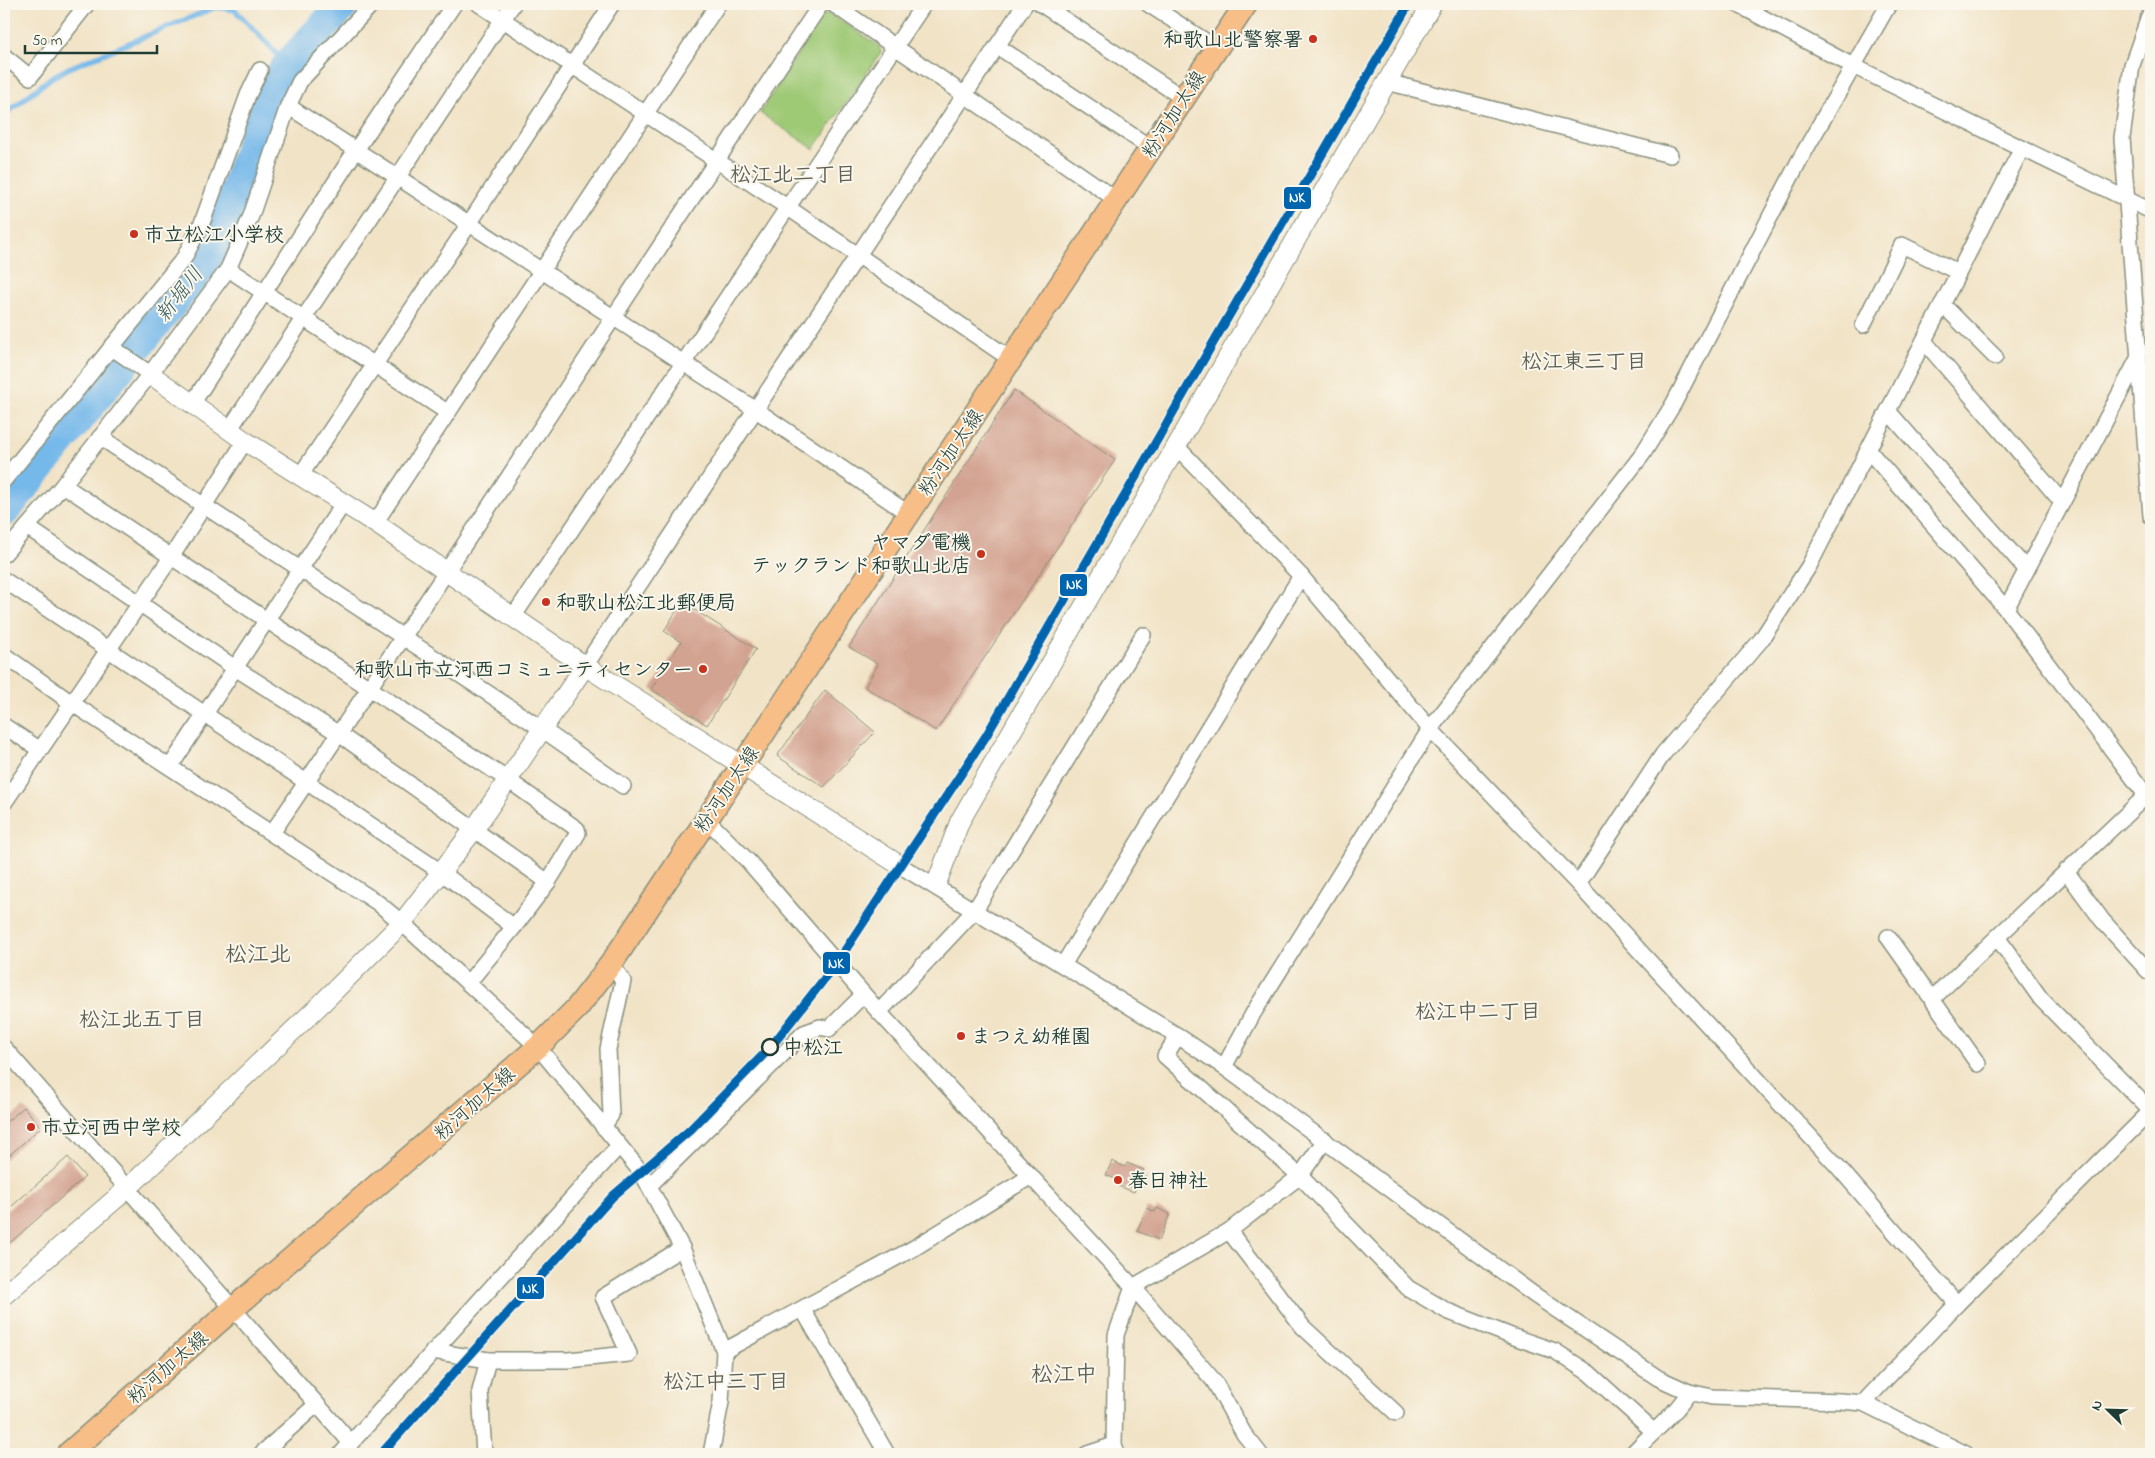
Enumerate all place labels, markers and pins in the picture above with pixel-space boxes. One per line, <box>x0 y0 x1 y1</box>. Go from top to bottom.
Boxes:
place label: 和歌山北警察署 <box>1163 27 1303 56</box>
marker: 和歌山北警察署 <box>1307 33 1319 45</box>
place label: 市立松江小学校 <box>144 222 284 251</box>
marker: 市立松江小学校 <box>128 228 140 240</box>
place label: ヤマダ電機 テックランド和歌山北店 <box>751 530 971 582</box>
marker: ヤマダ電機 テックランド和歌山北店 <box>975 548 987 560</box>
place label: 和歌山松江北郵便局 <box>556 590 736 619</box>
marker: 和歌山松江北郵便局 <box>540 596 552 608</box>
place label: 和歌山市立河西コミュニティセンター <box>354 657 693 686</box>
marker: 和歌山市立河西コミュニティセンター <box>697 663 709 675</box>
place label: まつえ幼稚園 <box>971 1024 1091 1053</box>
marker: まつえ幼稚園 <box>955 1030 967 1042</box>
place label: 中松江 <box>783 1035 843 1064</box>
marker: 中松江 <box>761 1038 779 1056</box>
place label: 市立河西中学校 <box>41 1115 181 1144</box>
marker: 市立河西中学校 <box>25 1121 37 1133</box>
place label: 春日神社 <box>1128 1168 1208 1197</box>
marker: 春日神社 <box>1112 1174 1124 1186</box>

